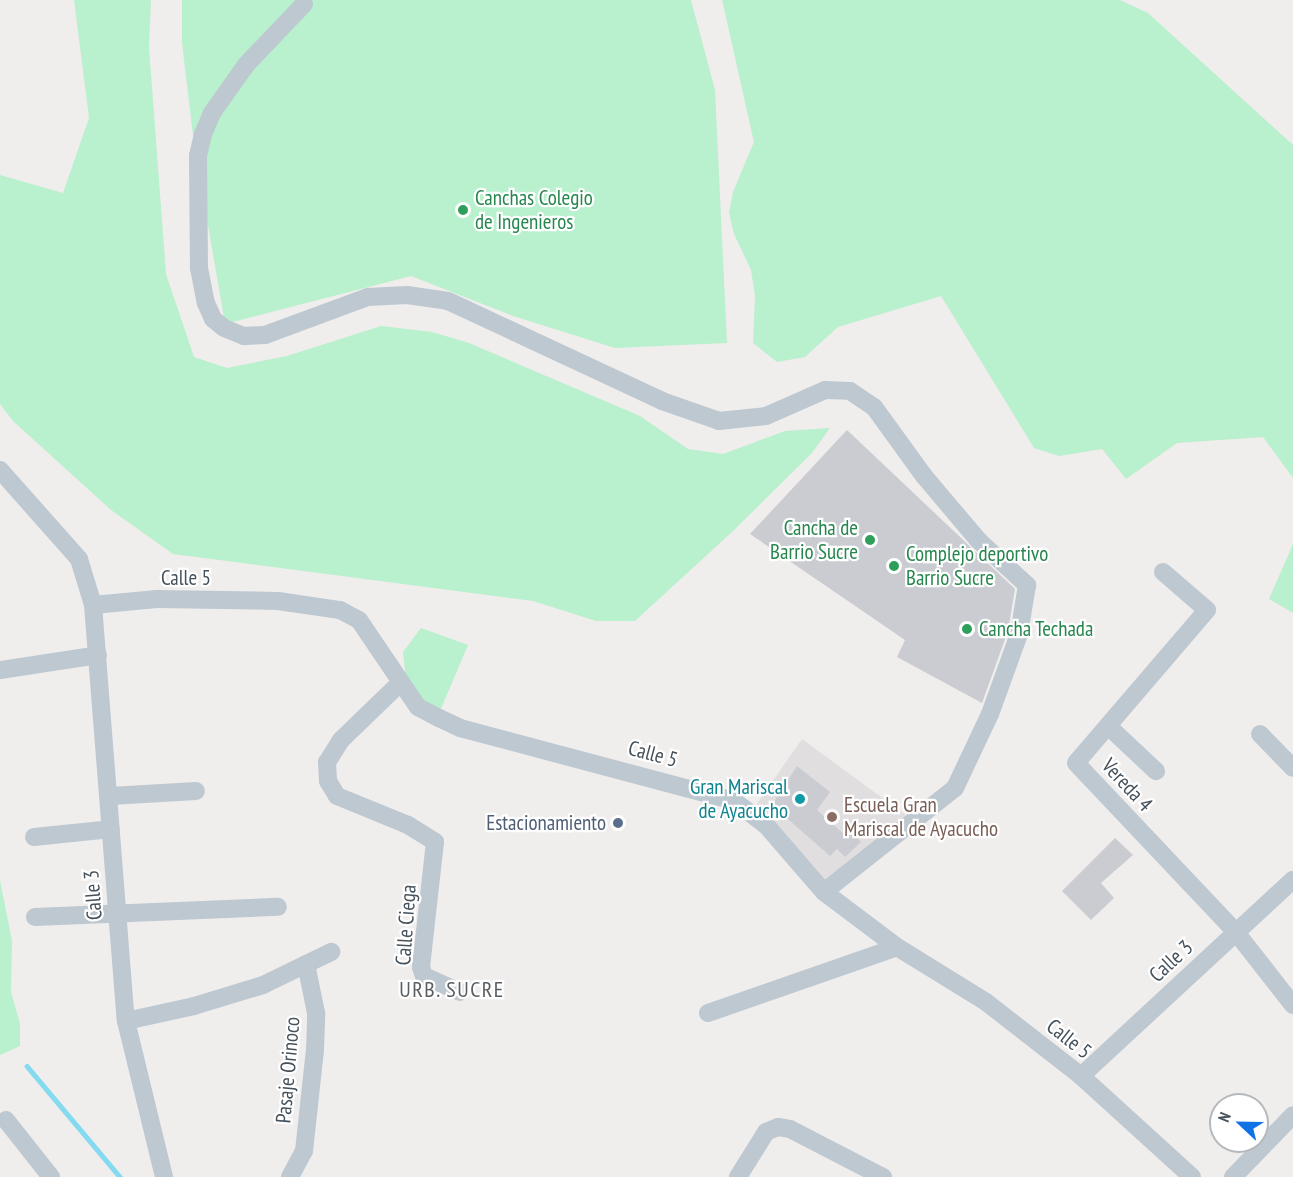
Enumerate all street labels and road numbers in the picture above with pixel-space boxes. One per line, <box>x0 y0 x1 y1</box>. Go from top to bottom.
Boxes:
street label: Calle 5 <box>161 565 211 591</box>
street label: Calle 5 <box>626 735 680 773</box>
street label: Vereda 4 <box>1096 753 1158 817</box>
street label: Calle 3 <box>79 869 107 921</box>
street label: Calle Ciega <box>391 884 421 966</box>
street label: Calle 3 <box>1144 935 1198 987</box>
street label: Calle 5 <box>1042 1014 1096 1064</box>
street label: Pasaje Orinoco <box>271 1016 305 1124</box>

